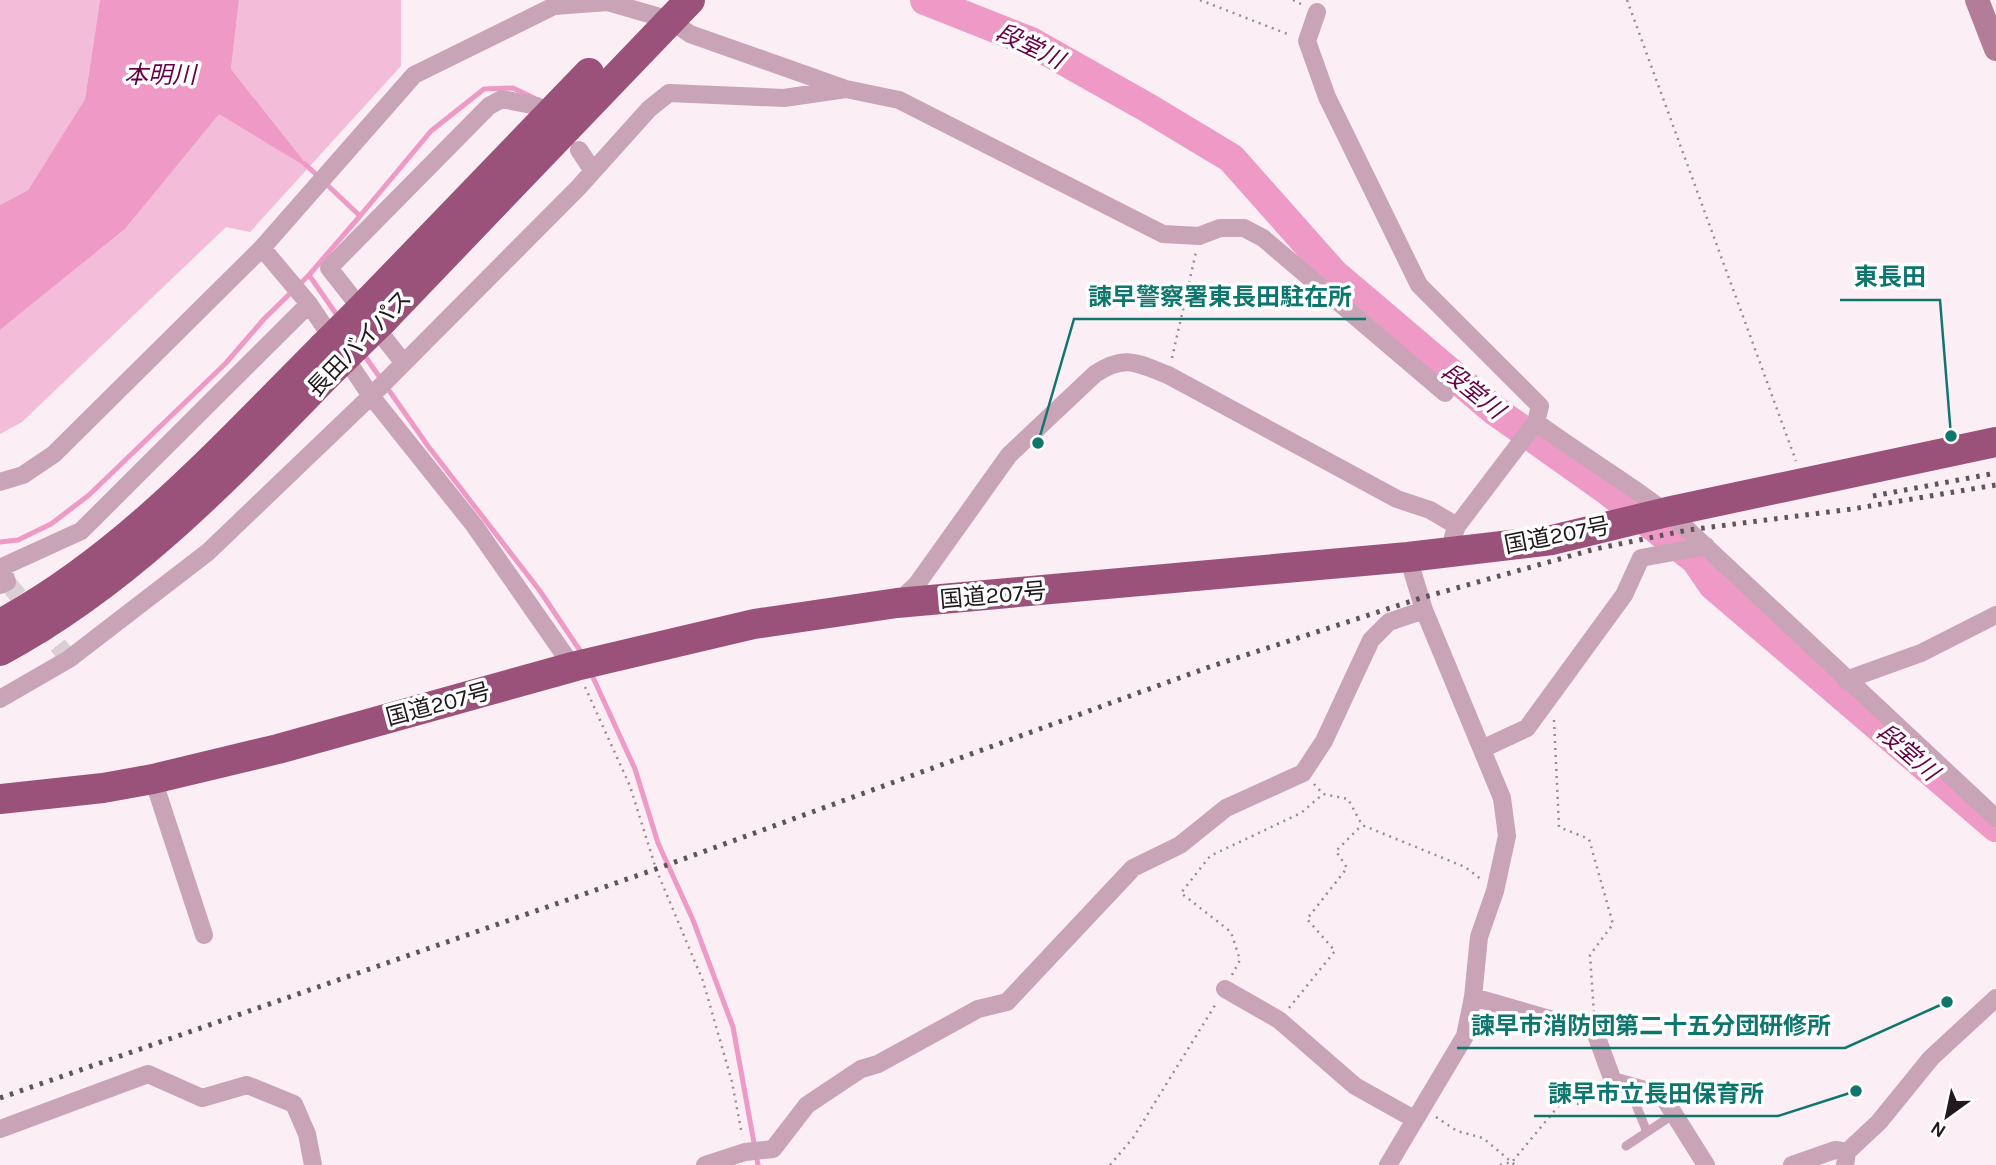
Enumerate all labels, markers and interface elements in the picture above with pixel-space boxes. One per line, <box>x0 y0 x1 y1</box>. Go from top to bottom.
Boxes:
water label: 段堂川 <box>992 18 1071 76</box>
water label: 本明川 <box>124 61 199 89</box>
callout: 東長田 <box>1840 255 1940 300</box>
text: 東長田 <box>1854 263 1926 291</box>
callout: 諫早警察署東長田駐在所 <box>1074 274 1366 319</box>
text: 諫早警察署東長田駐在所 <box>1088 283 1352 311</box>
street label: 長田バイパス <box>302 284 417 402</box>
water label: 段堂川 <box>1436 357 1512 426</box>
street label: 国道207号 <box>1502 512 1612 559</box>
street label: 国道207号 <box>939 577 1047 614</box>
street label: 国道207号 <box>383 678 493 731</box>
water label: 段堂川 <box>1872 718 1947 788</box>
callout: 諫早市消防団第二十五分団研修所 <box>1457 1003 1845 1048</box>
text: 諫早市消防団第二十五分団研修所 <box>1471 1012 1831 1040</box>
callout: 諫早市立長田保育所 <box>1534 1071 1778 1116</box>
text: 諫早市立長田保育所 <box>1548 1080 1764 1108</box>
north arrow <box>1912 1081 1982 1151</box>
text: N <box>1927 1116 1950 1142</box>

